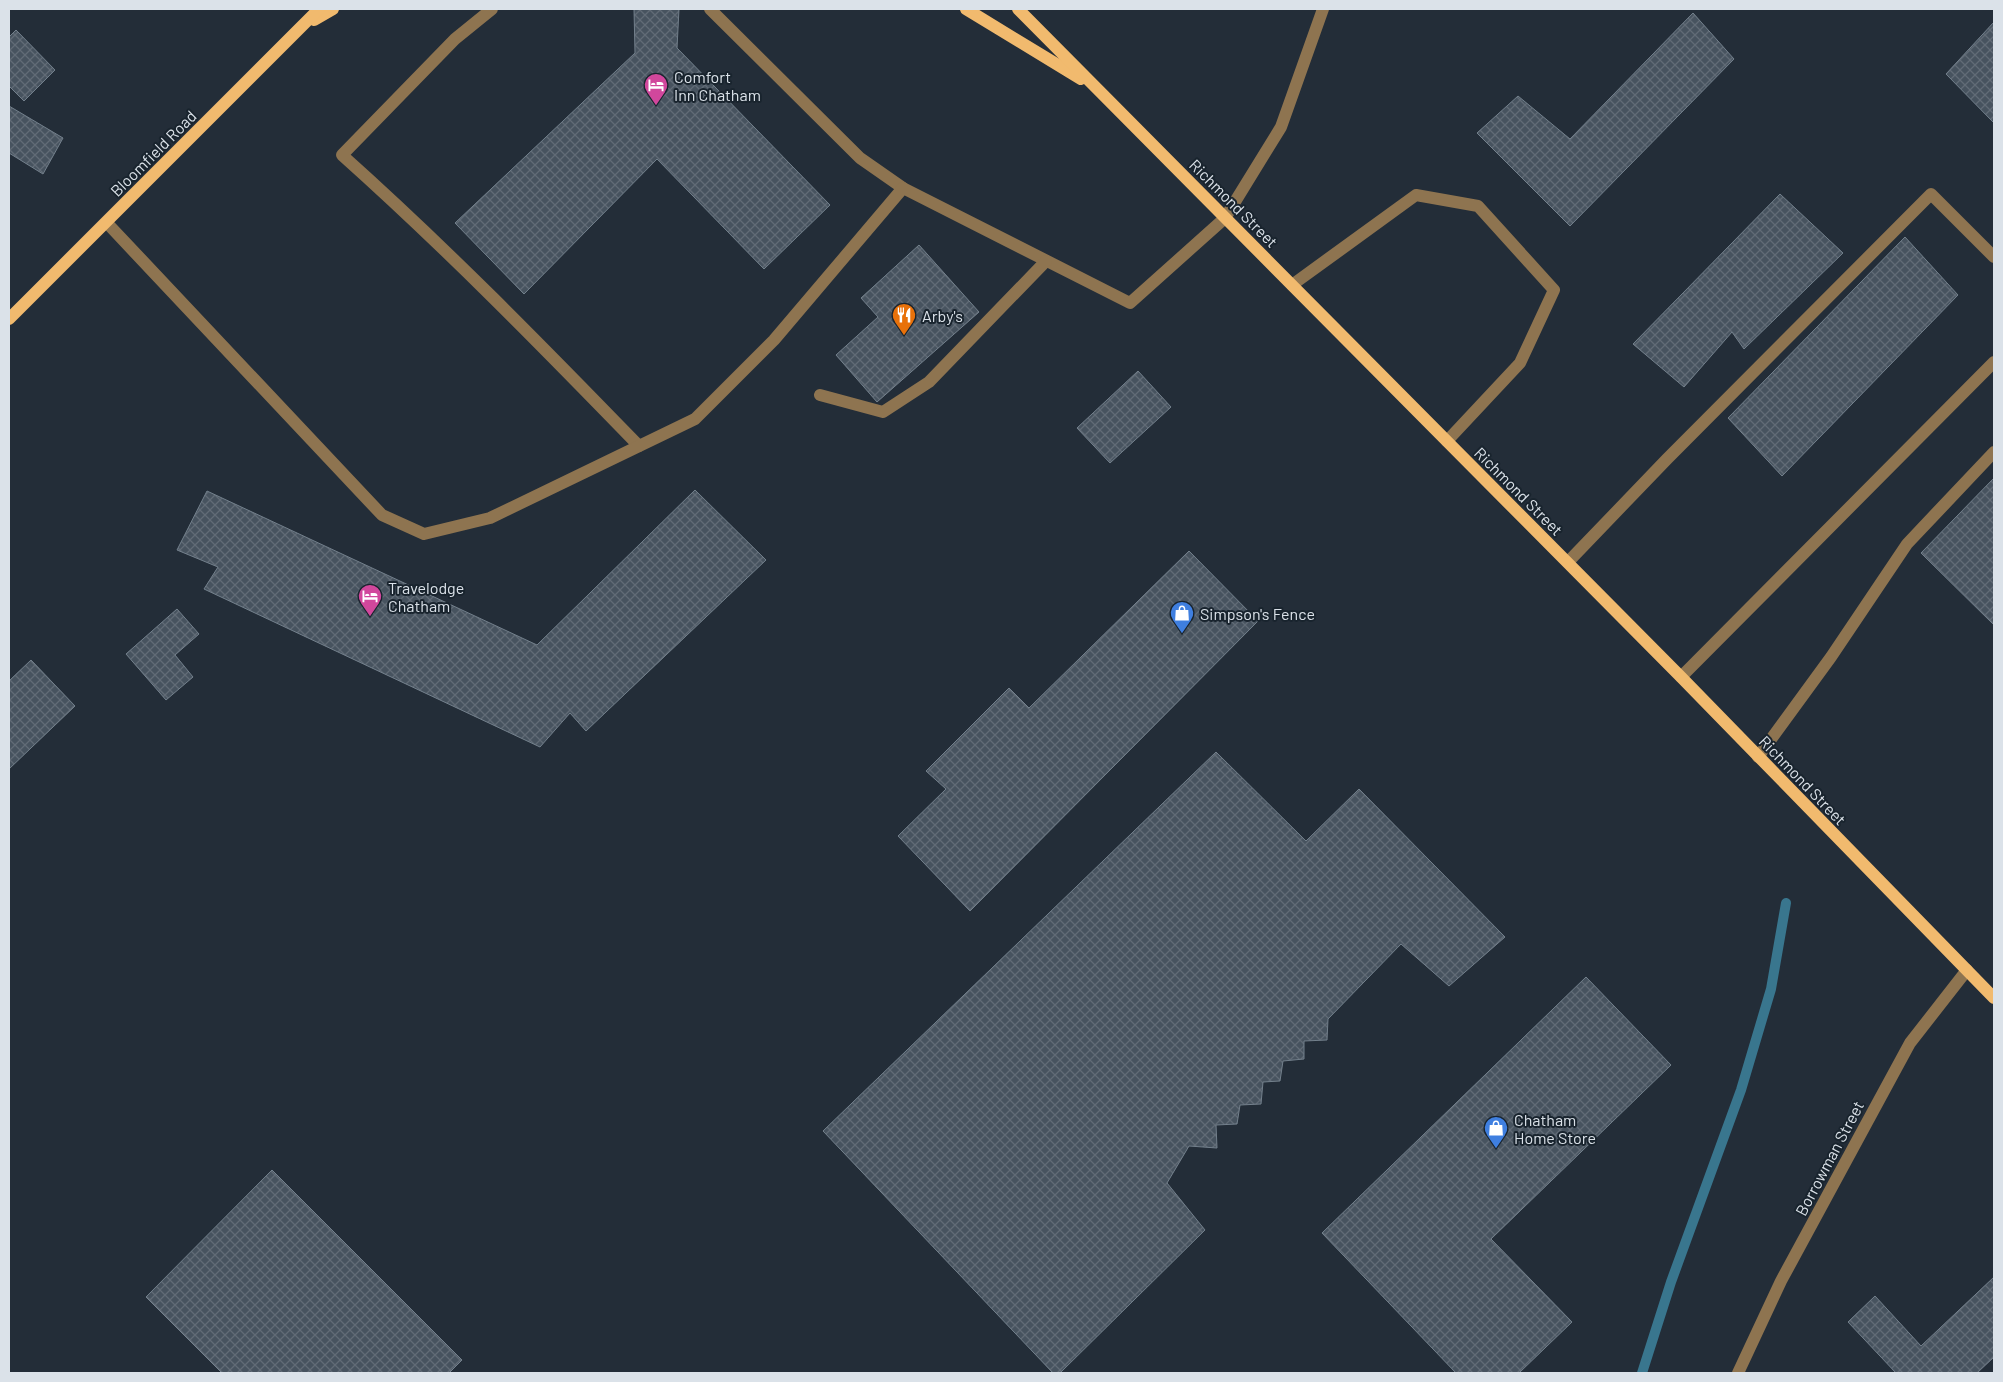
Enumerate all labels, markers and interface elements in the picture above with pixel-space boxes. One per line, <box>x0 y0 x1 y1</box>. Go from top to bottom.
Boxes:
place label: Comfort Inn Chatham <box>674 67 761 104</box>
hotel icon: Comfort Inn Chatham <box>643 72 669 106</box>
street label: Bloomfield Road <box>106 106 200 200</box>
street label: Richmond Street <box>1186 155 1282 251</box>
restaurant icon: Arby's <box>891 302 917 336</box>
place label: Arby's <box>922 306 963 325</box>
street label: Richmond Street <box>1471 443 1567 539</box>
place label: Travelodge Chatham <box>388 578 464 615</box>
hotel icon: Travelodge Chatham <box>357 583 383 617</box>
shop icon: Simpson's Fence <box>1169 600 1195 634</box>
place label: Simpson's Fence <box>1200 604 1315 623</box>
street label: Richmond Street <box>1756 731 1850 829</box>
street label: Borrowman Street <box>1791 1097 1867 1219</box>
place label: Chatham Home Store <box>1514 1110 1596 1147</box>
shop icon: Chatham Home Store <box>1483 1115 1509 1149</box>

